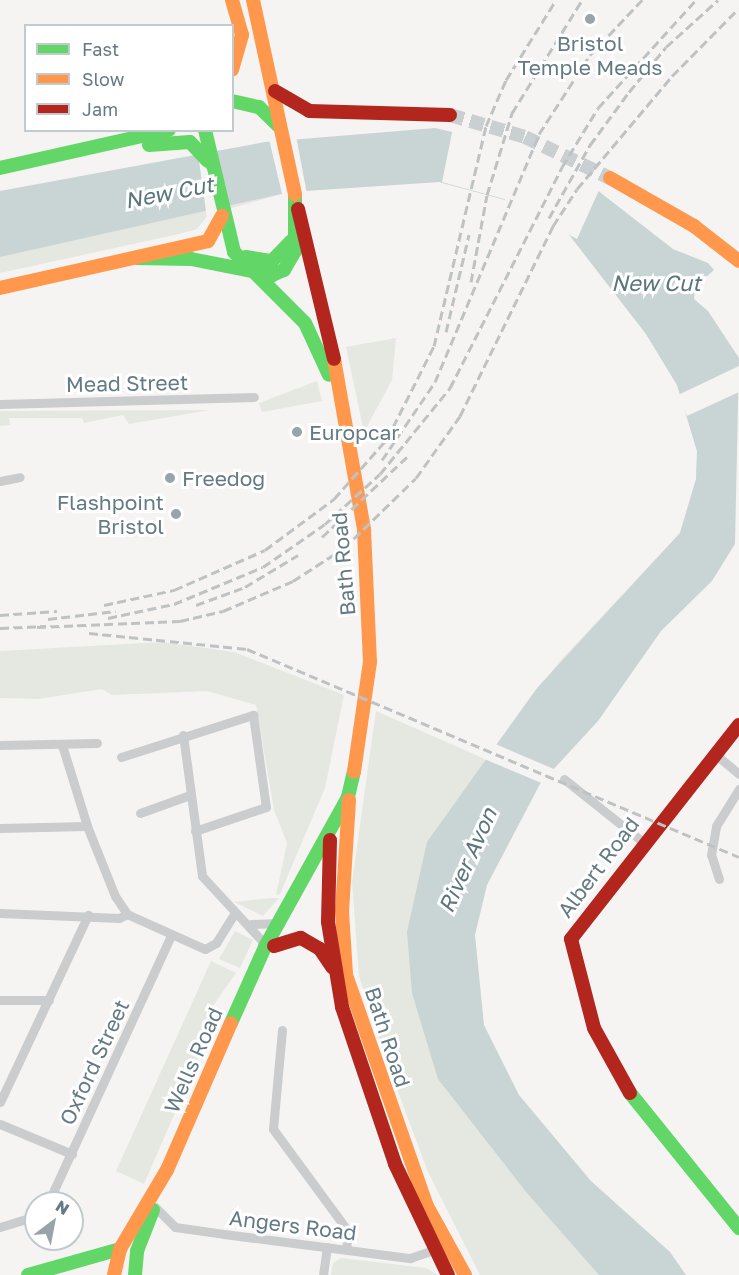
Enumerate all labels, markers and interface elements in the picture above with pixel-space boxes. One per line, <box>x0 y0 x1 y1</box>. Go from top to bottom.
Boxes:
marker: Bristol Temple Meads <box>581 10 599 28</box>
legend <box>24 24 234 132</box>
place label: Bristol Temple Meads <box>518 30 662 80</box>
text: Fast <box>82 38 119 60</box>
text: Slow <box>82 68 124 90</box>
text: Jam <box>82 98 118 120</box>
water label: New Cut <box>122 170 216 214</box>
water label: New Cut <box>611 270 701 296</box>
street label: Mead Street <box>66 369 188 397</box>
place label: Europcar <box>309 419 400 445</box>
marker: Europcar <box>290 425 304 439</box>
place label: Freedog <box>182 465 265 491</box>
marker: Freedog <box>163 471 177 485</box>
place label: Flashpoint Bristol <box>57 489 164 539</box>
marker: Flashpoint Bristol <box>169 507 183 521</box>
street label: Bath Road <box>326 511 360 617</box>
water label: River Avon <box>432 804 502 916</box>
street label: Albert Road <box>552 812 644 922</box>
street label: Bath Road <box>360 984 416 1090</box>
street label: Oxford Street <box>54 995 134 1129</box>
street label: Wells Road <box>159 1003 227 1117</box>
north arrow <box>24 1191 84 1251</box>
text: N <box>52 1196 73 1219</box>
street label: Angers Road <box>228 1205 358 1245</box>

